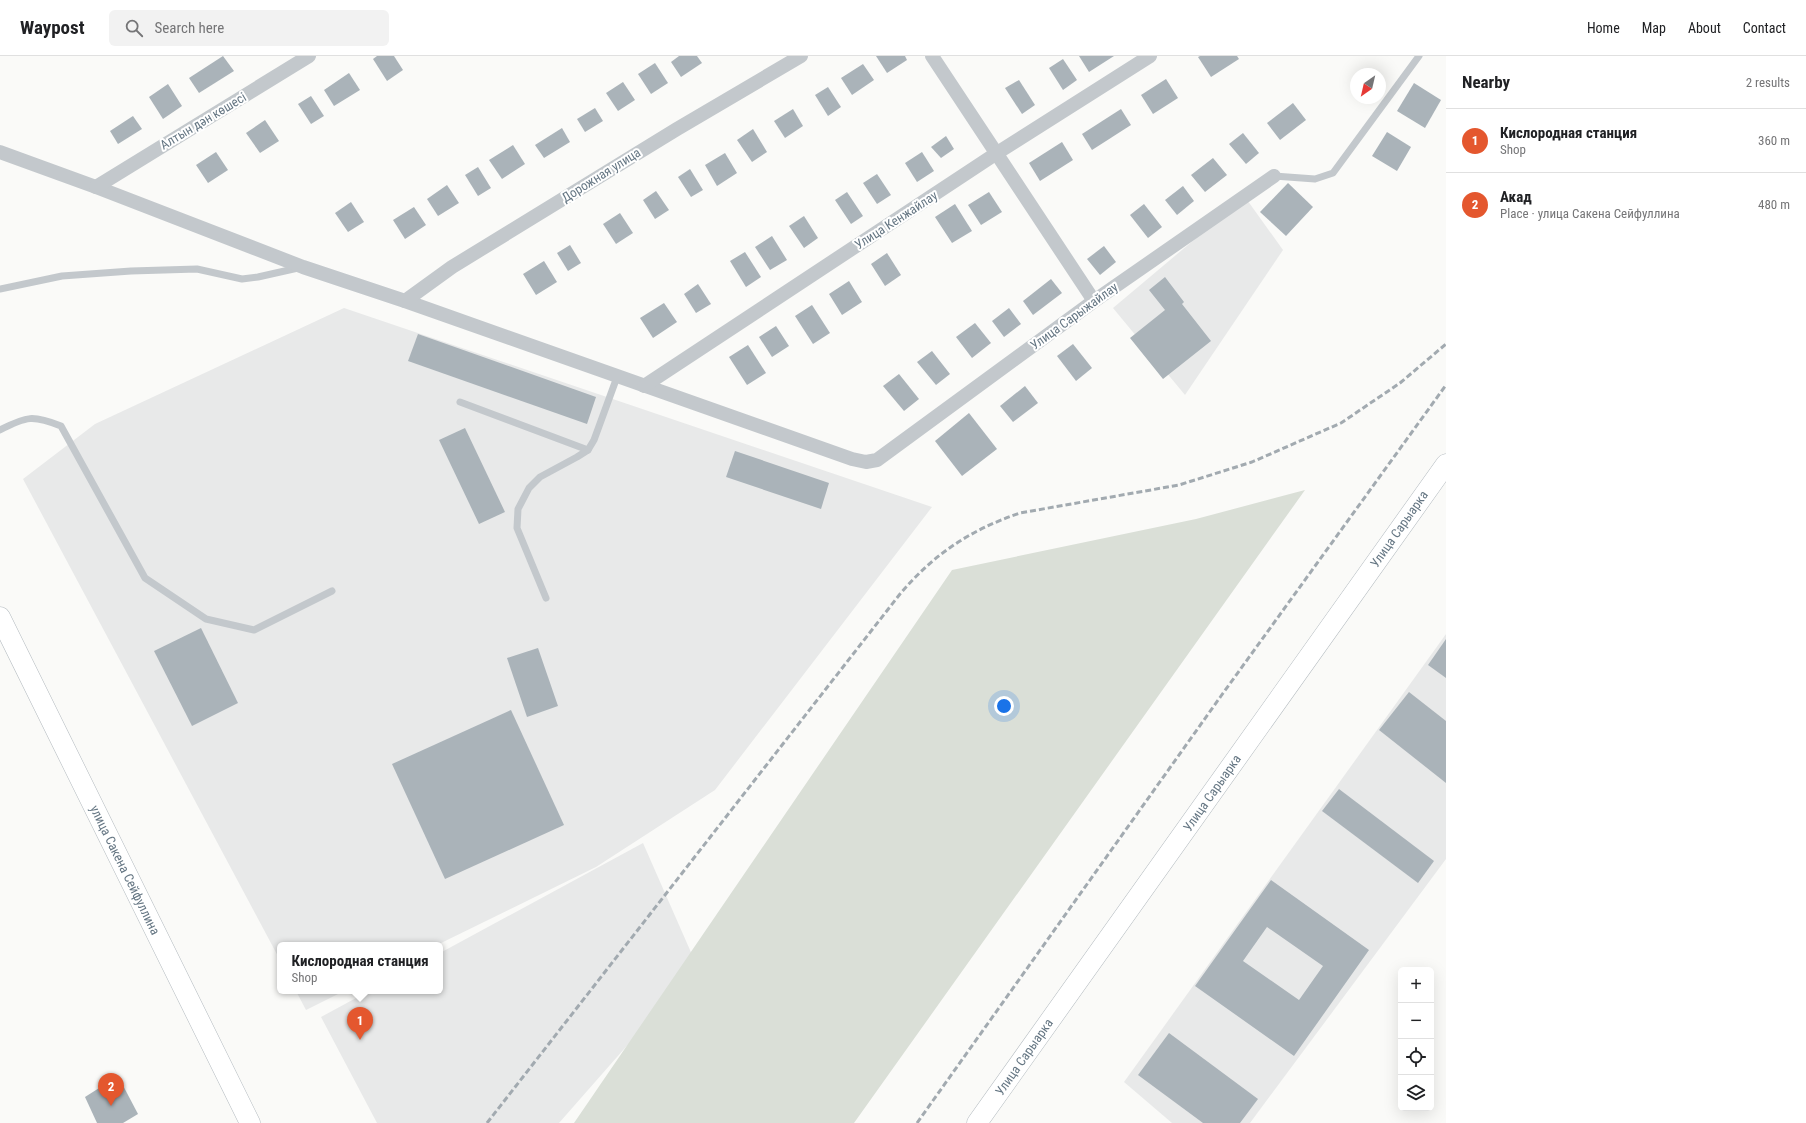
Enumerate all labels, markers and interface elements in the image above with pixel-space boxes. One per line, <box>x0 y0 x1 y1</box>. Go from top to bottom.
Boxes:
search box <box>109 10 389 46</box>
text: Waypost <box>20 16 85 39</box>
icon: search <box>123 17 145 39</box>
text: Search here <box>155 19 224 37</box>
text: Home <box>1587 20 1620 36</box>
text: Map <box>1642 20 1666 36</box>
text: About <box>1688 20 1721 36</box>
text: Contact <box>1743 20 1786 36</box>
north arrow <box>1350 68 1386 104</box>
text: Nearby <box>1462 72 1510 92</box>
text: 2 results <box>1746 75 1790 90</box>
street label: Алтын дән көшесі <box>157 89 249 153</box>
text: Кислородная станция <box>1500 124 1637 142</box>
text: 1 <box>1472 133 1478 148</box>
text: 360 m <box>1758 133 1790 148</box>
text: Shop <box>1500 142 1526 157</box>
street label: Дорожная улица <box>559 145 643 205</box>
street label: Улица Кенжайлау <box>852 187 941 252</box>
text: Акад <box>1500 188 1532 206</box>
text: 2 <box>1472 197 1478 212</box>
text: 480 m <box>1758 197 1790 212</box>
text: Place · улица Сакена Сейфуллина <box>1500 206 1680 221</box>
street label: Улица Сарыжайлау <box>1027 279 1121 353</box>
street label: Улица Сарыарка <box>1367 488 1431 570</box>
your location <box>994 696 1014 716</box>
street label: Улица Сарыарка <box>1180 752 1244 834</box>
street label: улица Сакена Сейфуллина <box>87 803 163 937</box>
popup <box>277 942 443 994</box>
text: Кислородная станция <box>291 952 429 970</box>
map controls <box>1398 967 1434 1111</box>
button: + <box>1398 967 1434 1003</box>
text: Shop <box>291 970 317 985</box>
button: − <box>1398 1003 1434 1039</box>
pin: 1 <box>347 1007 373 1040</box>
street label: Улица Сарыарка <box>992 1016 1056 1098</box>
button: locate <box>1398 1039 1434 1075</box>
pin: 2 <box>98 1073 124 1106</box>
button: layers <box>1398 1075 1434 1111</box>

